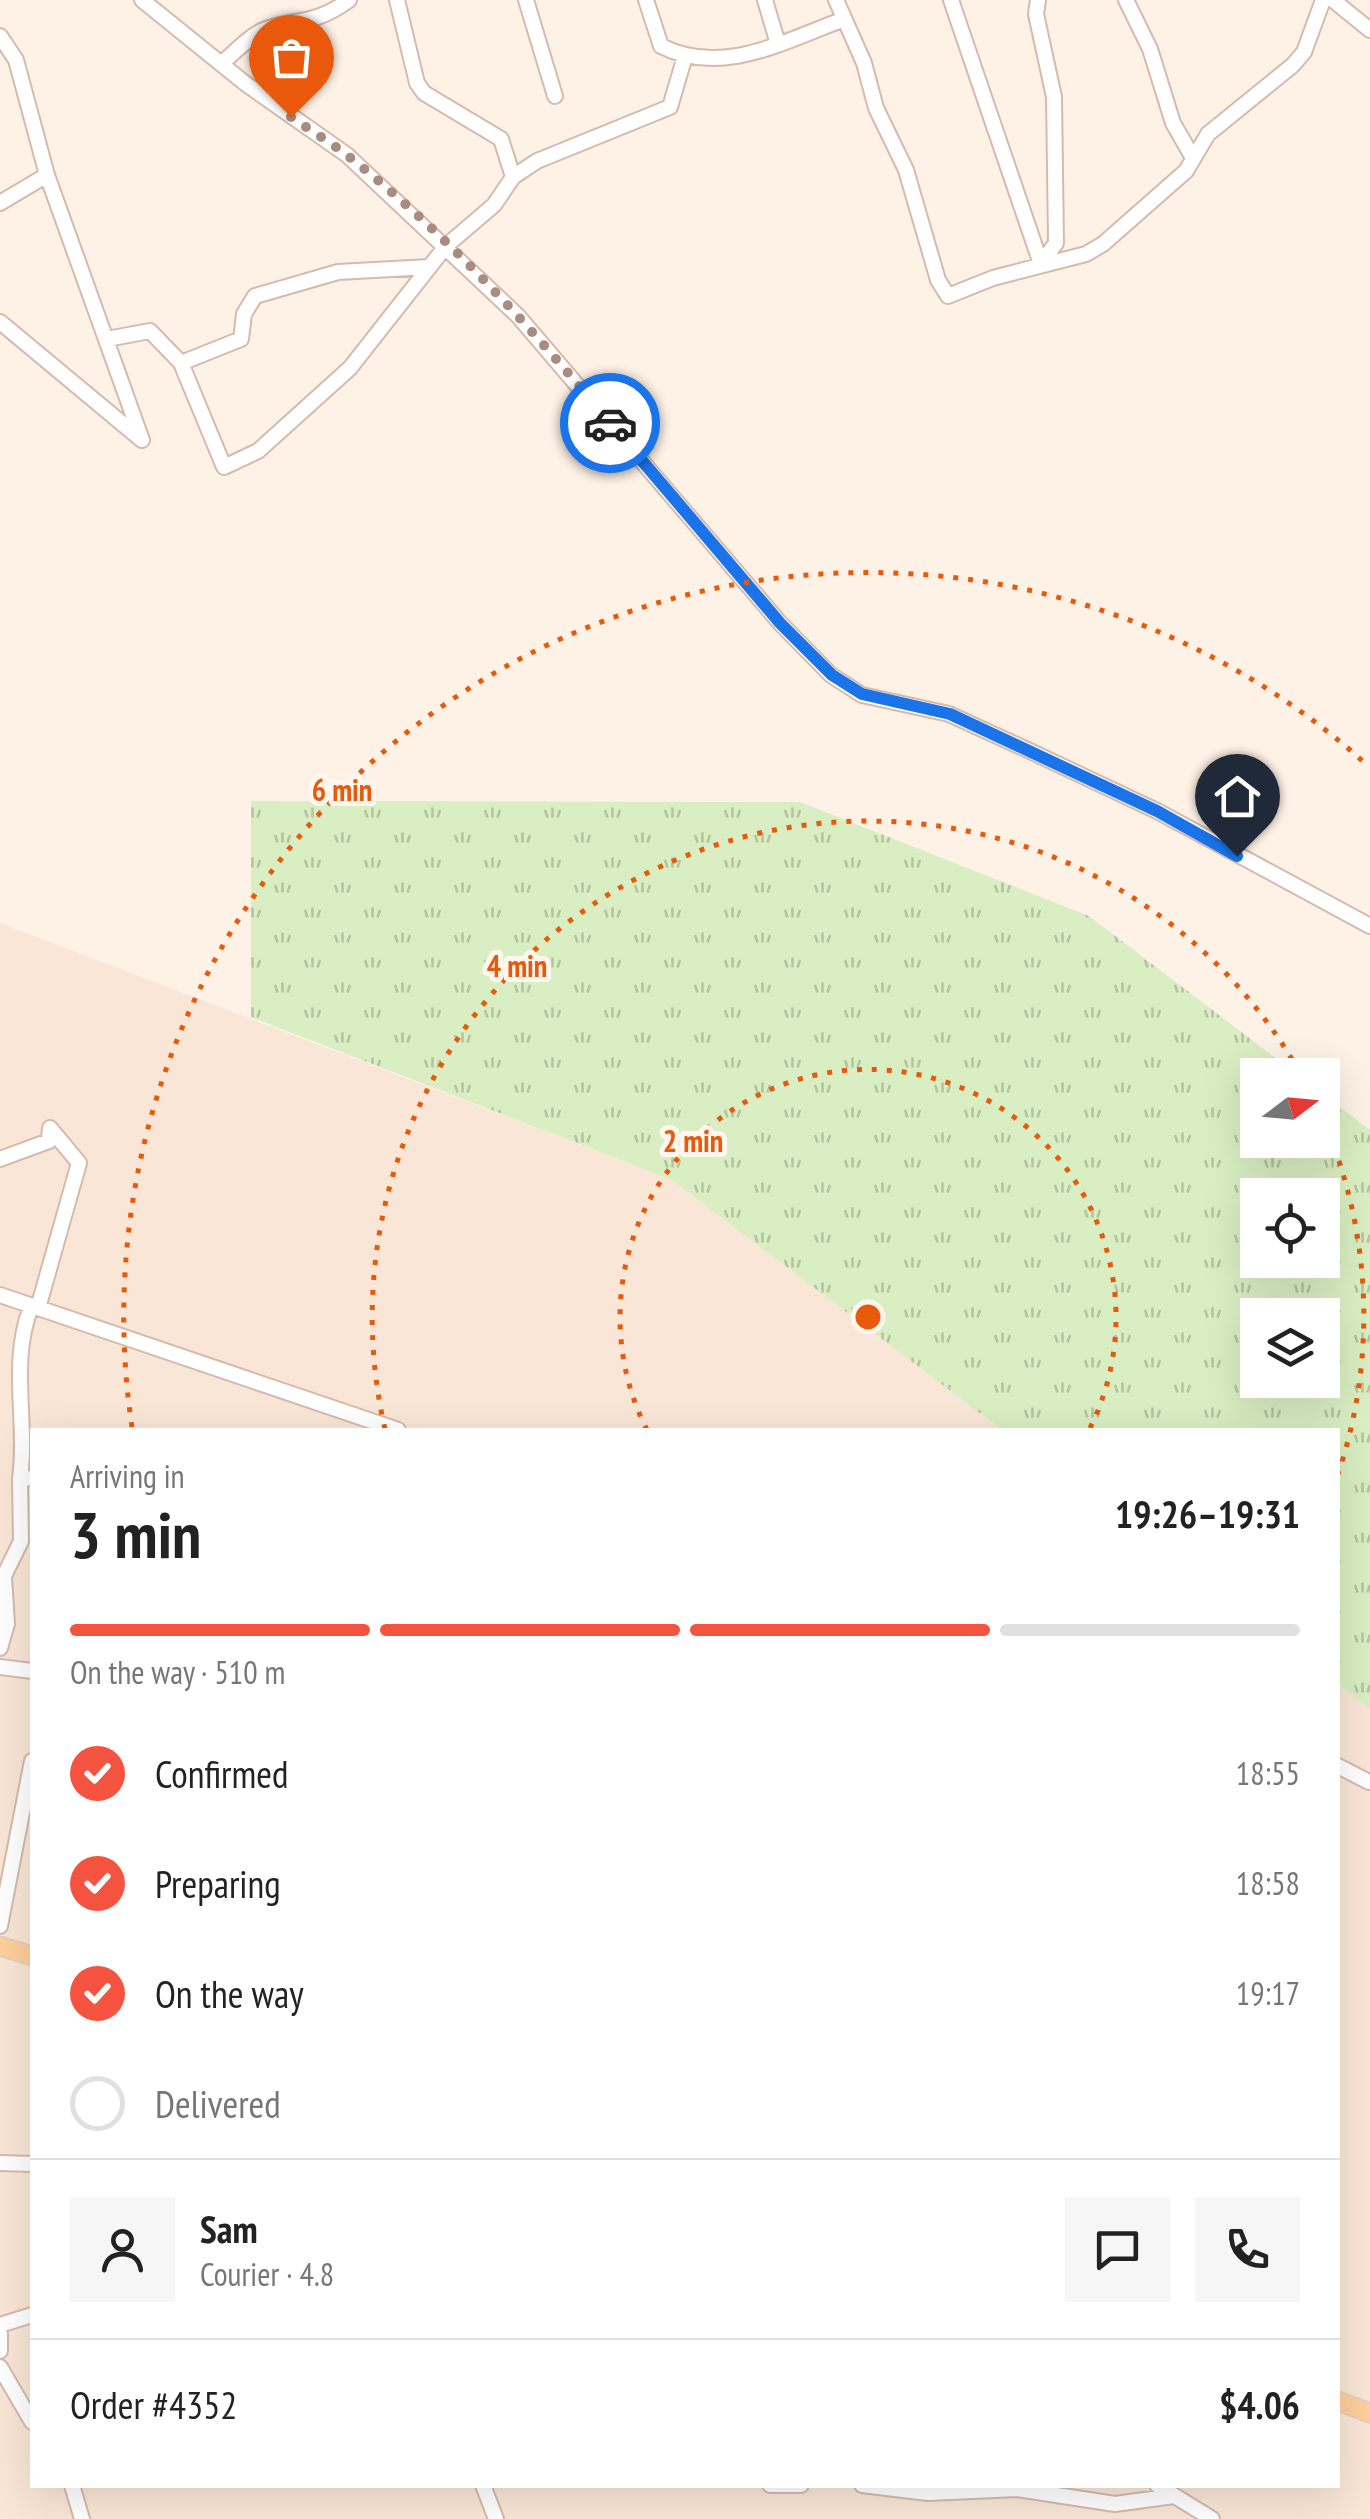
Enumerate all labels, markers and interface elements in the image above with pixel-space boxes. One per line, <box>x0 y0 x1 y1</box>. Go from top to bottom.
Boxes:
pin <box>249 15 334 118</box>
icon: bag <box>264 30 319 85</box>
courier <box>560 373 660 473</box>
icon: car <box>583 396 638 451</box>
pin <box>1195 754 1280 857</box>
icon: home <box>1210 769 1265 824</box>
text: 6 min <box>312 770 372 809</box>
text: 4 min <box>487 946 547 985</box>
north arrow <box>1240 1058 1340 1158</box>
map controls <box>1240 1058 1340 1398</box>
text: 2 min <box>663 1121 723 1160</box>
button: locate <box>1240 1178 1340 1278</box>
button: layers <box>1240 1298 1340 1398</box>
centre of rings <box>850 1299 886 1335</box>
text: Arriving in <box>70 1455 185 1497</box>
text: 19:26–19:31 <box>1115 1489 1300 1538</box>
text: 3 min <box>70 1492 201 1576</box>
text: On the way · 510 m <box>70 1651 285 1693</box>
icon: check <box>70 1746 125 1801</box>
text: Confirmed <box>155 1749 288 1798</box>
text: 18:55 <box>1236 1752 1300 1794</box>
icon: check <box>70 1856 125 1911</box>
text: Preparing <box>155 1859 281 1908</box>
text: 18:58 <box>1236 1862 1300 1904</box>
icon: check <box>70 1966 125 2021</box>
text: On the way <box>155 1969 303 2018</box>
text: 19:17 <box>1236 1972 1300 2014</box>
text: Delivered <box>155 2079 281 2128</box>
button: person <box>70 2197 175 2302</box>
button: chat <box>1065 2197 1170 2302</box>
button: phone <box>1195 2197 1300 2302</box>
text: Sam <box>200 2204 258 2253</box>
text: Courier · 4.8 <box>200 2253 334 2295</box>
text: Order #4352 <box>70 2380 237 2429</box>
text: $4.06 <box>1219 2380 1300 2429</box>

